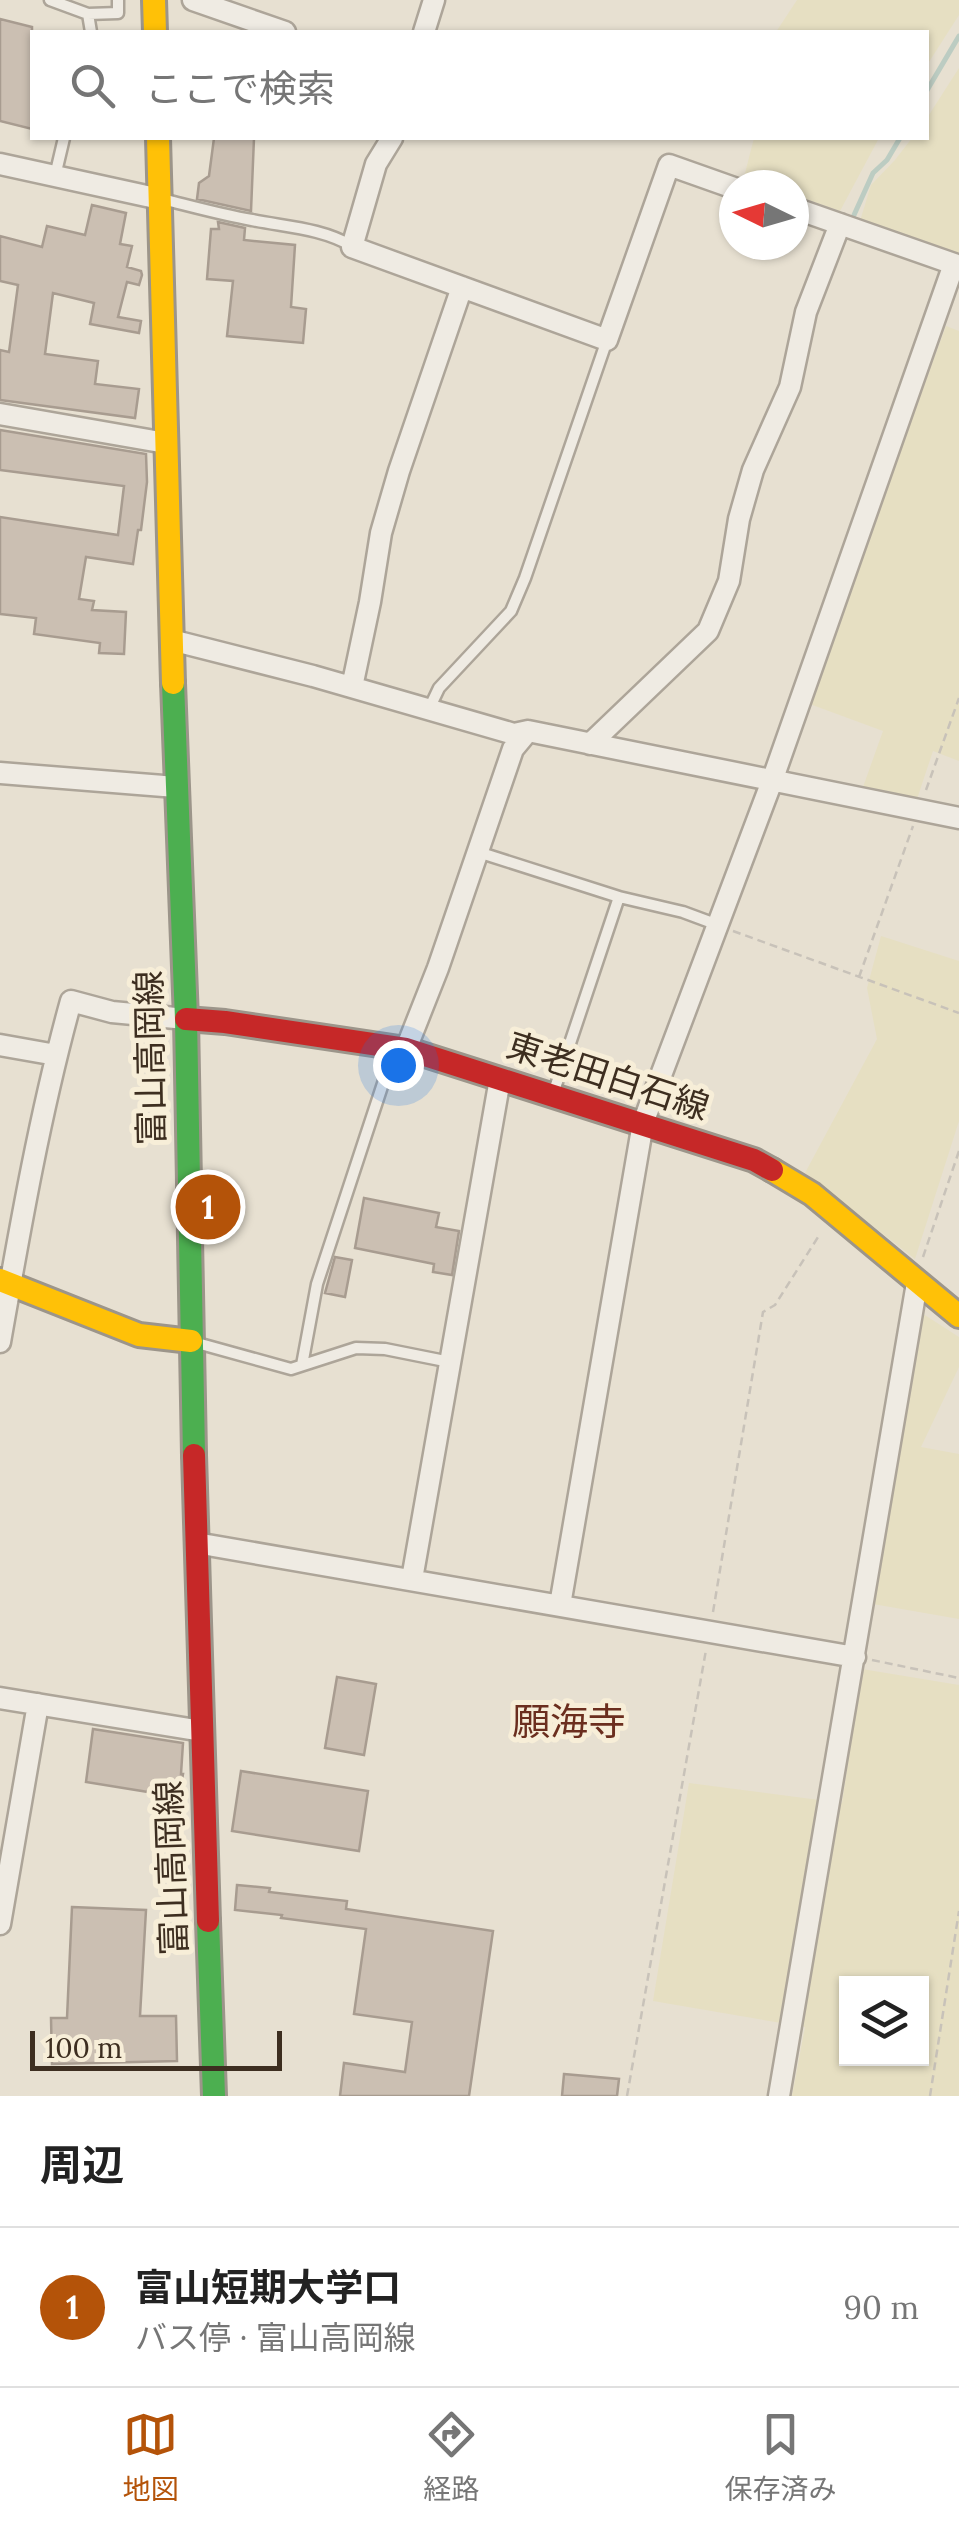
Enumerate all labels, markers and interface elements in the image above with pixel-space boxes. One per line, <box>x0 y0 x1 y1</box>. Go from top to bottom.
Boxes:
search box <box>30 30 929 140</box>
icon: search <box>65 58 120 113</box>
text: ここで検索 <box>145 64 335 112</box>
north arrow <box>719 170 809 260</box>
street label: 富山高岡線 <box>126 970 174 1146</box>
street label: 東老田白石線 <box>501 1022 715 1130</box>
your location <box>373 1040 424 1091</box>
pin: 1 <box>176 1170 240 1244</box>
district label: 願海寺 <box>512 1697 626 1745</box>
street label: 富山高岡線 <box>145 1780 197 1956</box>
map controls <box>839 1976 929 2066</box>
button: layers <box>839 1976 929 2066</box>
scale bar <box>30 2026 282 2070</box>
text: 100 m <box>45 2030 122 2066</box>
text: 周辺 <box>40 2138 124 2192</box>
text: 富山短期大学口 <box>135 2263 401 2311</box>
text: 1 <box>66 2287 79 2328</box>
text: 90 m <box>844 2287 919 2328</box>
text: バス停 · 富山高岡線 <box>135 2317 416 2358</box>
tab: 地図 <box>122 2407 179 2507</box>
tab: 経路 <box>423 2407 480 2507</box>
tab: 保存済み <box>724 2407 837 2507</box>

